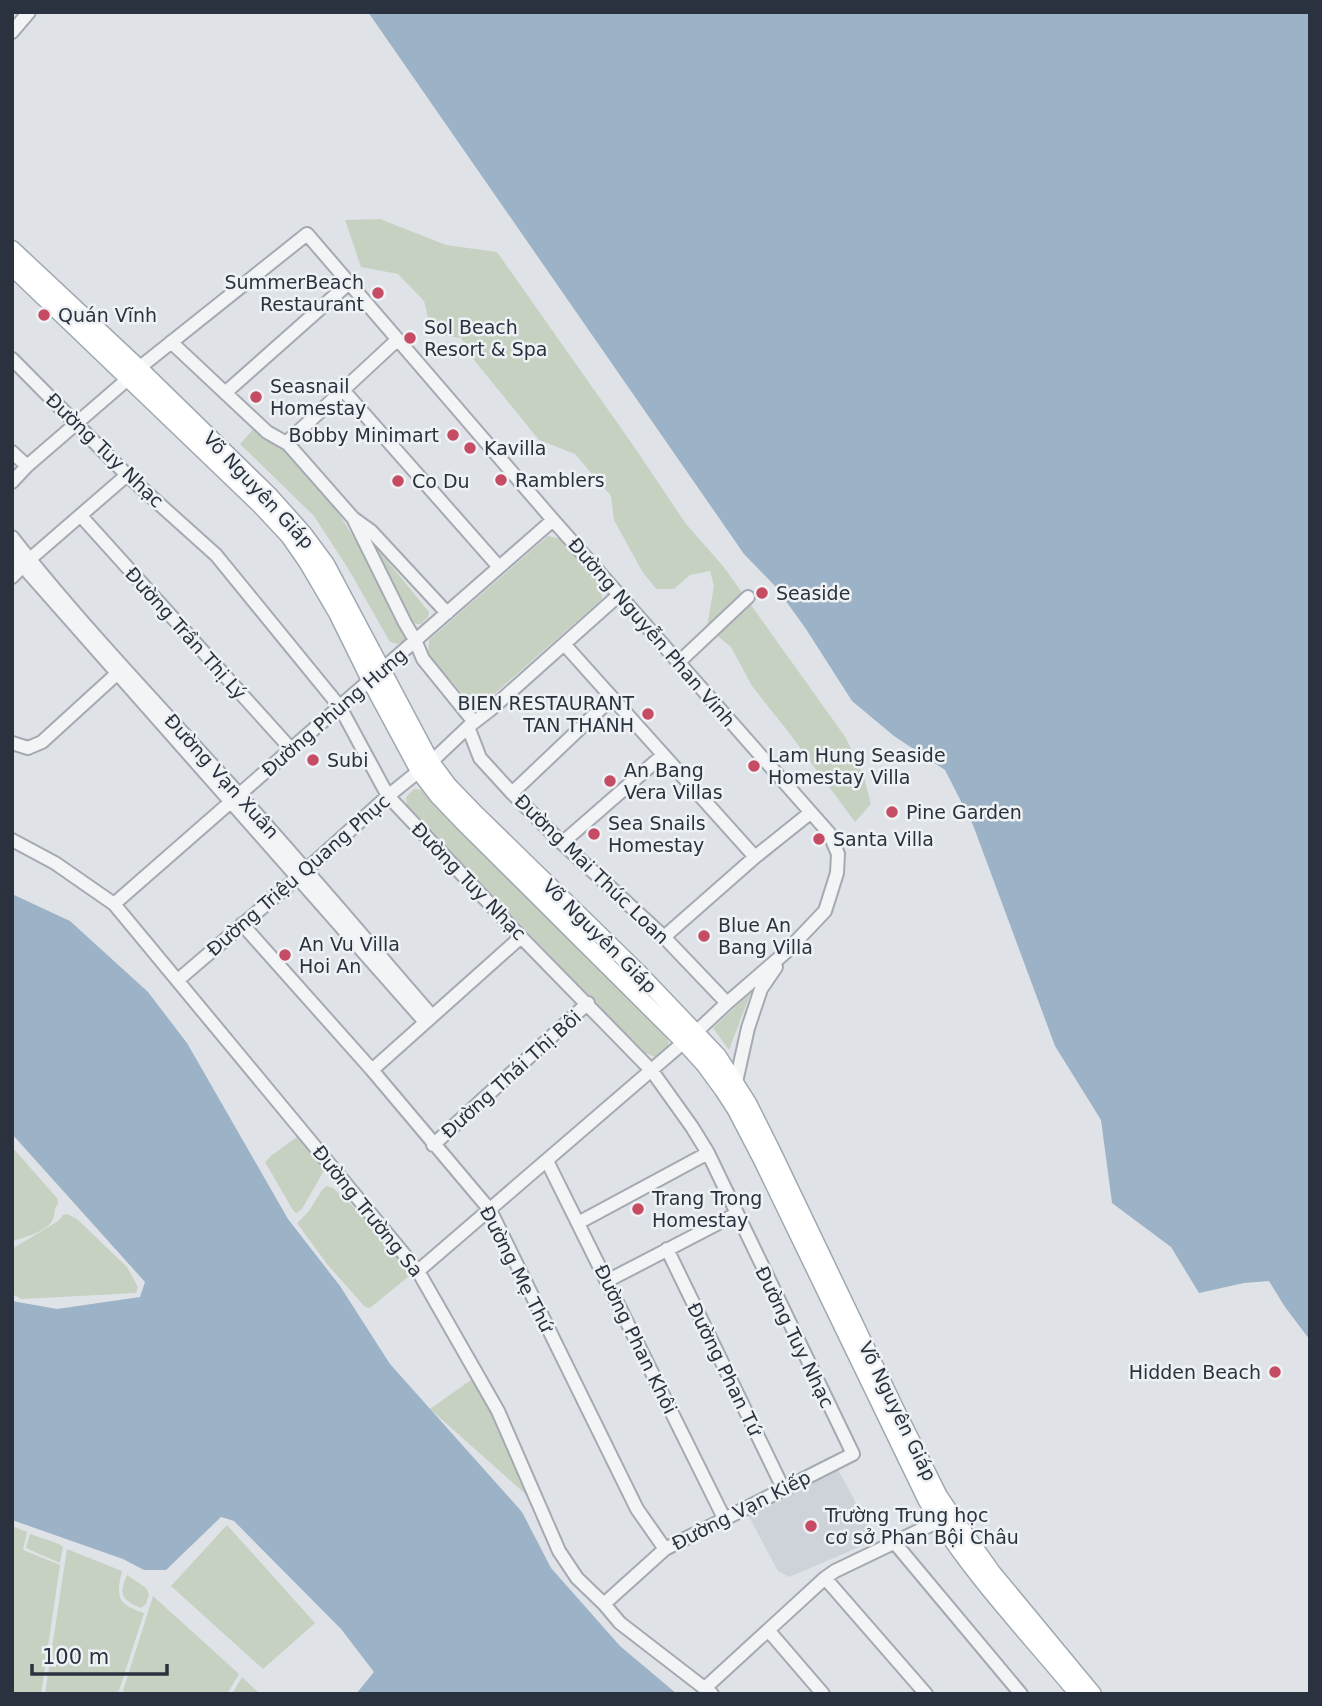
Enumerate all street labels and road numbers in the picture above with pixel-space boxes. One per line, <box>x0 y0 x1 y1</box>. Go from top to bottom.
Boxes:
street label: Đường Tuy Nhạc <box>42 388 168 512</box>
street label: Võ Nguyên Giáp <box>199 427 319 553</box>
street label: Đường Nguyễn Phan Vinh <box>564 533 740 731</box>
street label: Đường Trần Thị Lý <box>121 562 251 704</box>
street label: Đường Phùng Hưng <box>257 643 411 781</box>
street label: Đường Vạn Xuân <box>160 709 284 843</box>
street label: Đường Triệu Quang Phục <box>202 790 394 960</box>
street label: Đường Mai Thúc Loan <box>510 790 674 948</box>
street label: Đường Tuy Nhạc <box>407 818 531 944</box>
street label: Võ Nguyên Giáp <box>538 874 662 998</box>
street label: Đường Thái Thị Bôi <box>437 1006 585 1142</box>
street label: Đường Trường Sa <box>308 1141 428 1281</box>
street label: Đường Mẹ Thứ <box>476 1202 559 1336</box>
street label: Đường Phan Khôi <box>590 1261 682 1417</box>
street label: Đường Tuy Nhạc <box>751 1263 839 1411</box>
street label: Đường Phan Tứ <box>683 1299 767 1440</box>
street label: Võ Nguyên Giáp <box>855 1338 941 1484</box>
street label: Đường Vạn Kiếp <box>668 1466 814 1554</box>

